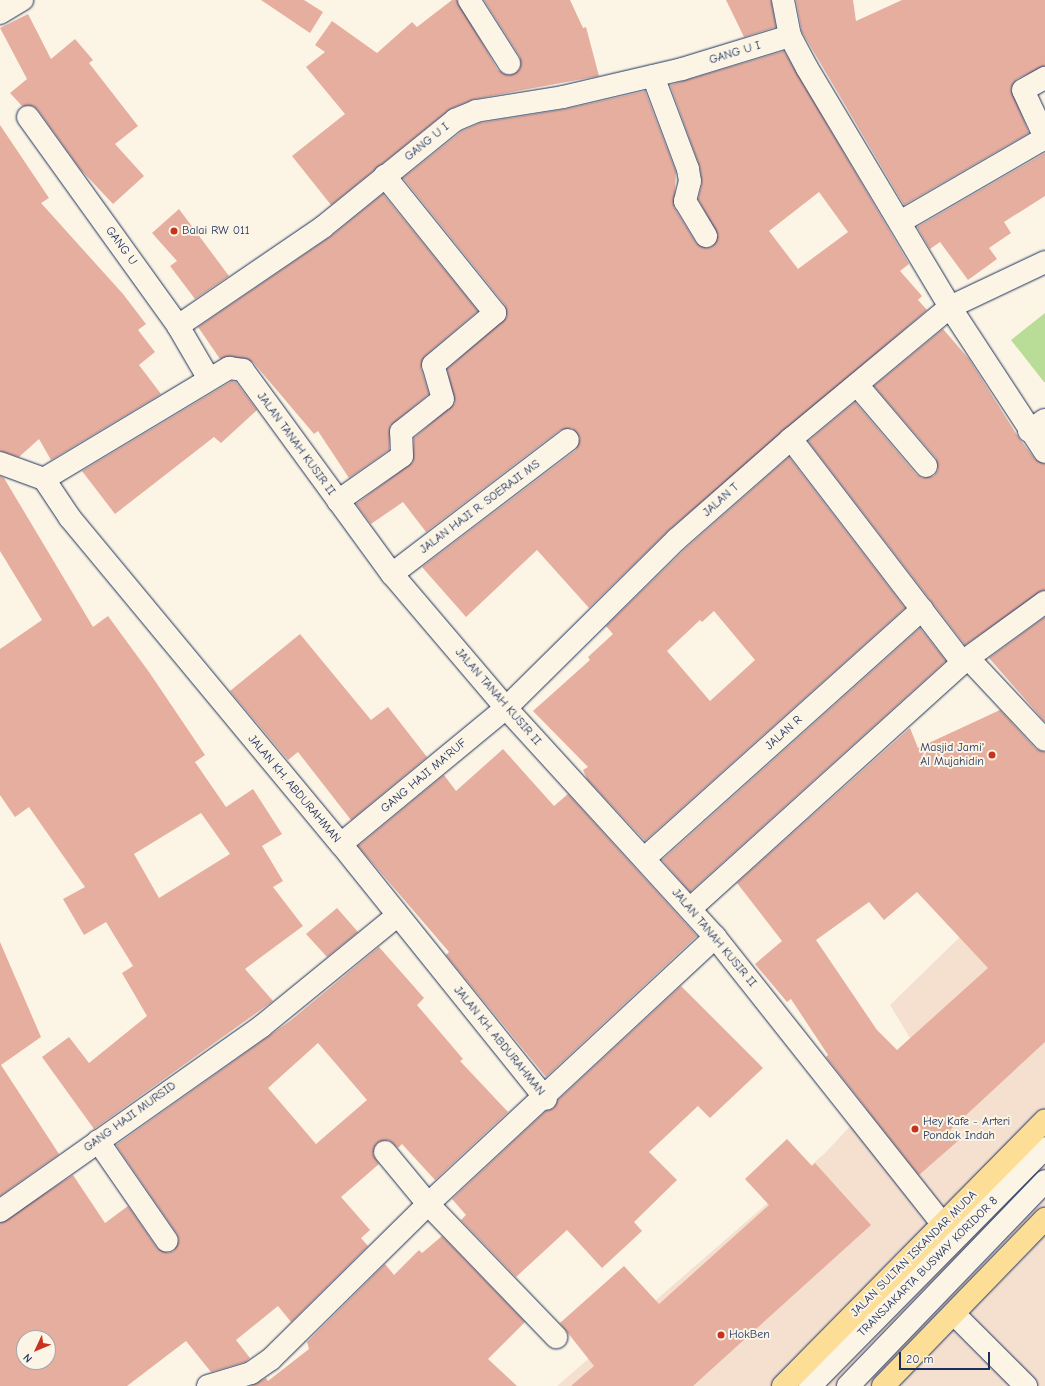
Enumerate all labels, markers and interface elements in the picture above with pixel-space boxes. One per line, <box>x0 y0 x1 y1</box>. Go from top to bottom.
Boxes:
street label: GANG U I <box>708 38 762 68</box>
street label: GANG U I <box>402 120 452 164</box>
street label: GANG U <box>102 224 140 268</box>
place label: Balai RW 011 <box>182 224 250 238</box>
marker: Balai RW 011 <box>169 226 179 236</box>
street label: JALAN TANAH KUSIR II <box>254 390 338 498</box>
street label: JALAN HAJI R. SOERAJI MS <box>417 457 543 557</box>
street label: JALAN T <box>700 480 742 520</box>
street label: JALAN TANAH KUSIR II <box>452 645 544 749</box>
street label: JALAN R <box>763 713 805 753</box>
street label: JALAN KH. ABDURAHMAN <box>245 732 343 846</box>
street label: GANG HAJI MA'RUF <box>378 736 470 816</box>
place label: Masjid Jami' Al Mujahidin <box>920 741 984 769</box>
marker: Masjid Jami' Al Mujahidin <box>987 750 997 760</box>
street label: JALAN TANAH KUSIR II <box>669 886 759 990</box>
street label: JALAN KH. ABDURAHMAN <box>450 983 548 1099</box>
street label: GANG HAJI MURSID <box>81 1079 179 1155</box>
place label: Hey Kafe - Arteri Pondok Indah <box>923 1115 1010 1143</box>
marker: Hey Kafe - Arteri Pondok Indah <box>910 1124 920 1134</box>
street label: JALAN SULTAN ISKANDAR MUDA <box>848 1188 980 1320</box>
street label: TRANSJAKARTA BUSWAY KORIDOR 8 <box>855 1194 1001 1340</box>
place label: HokBen <box>729 1328 770 1342</box>
north arrow <box>16 1330 56 1370</box>
marker: HokBen <box>716 1330 726 1340</box>
scale bar <box>901 1344 992 1370</box>
text: N <box>21 1351 35 1365</box>
text: 20 m <box>906 1352 934 1366</box>

